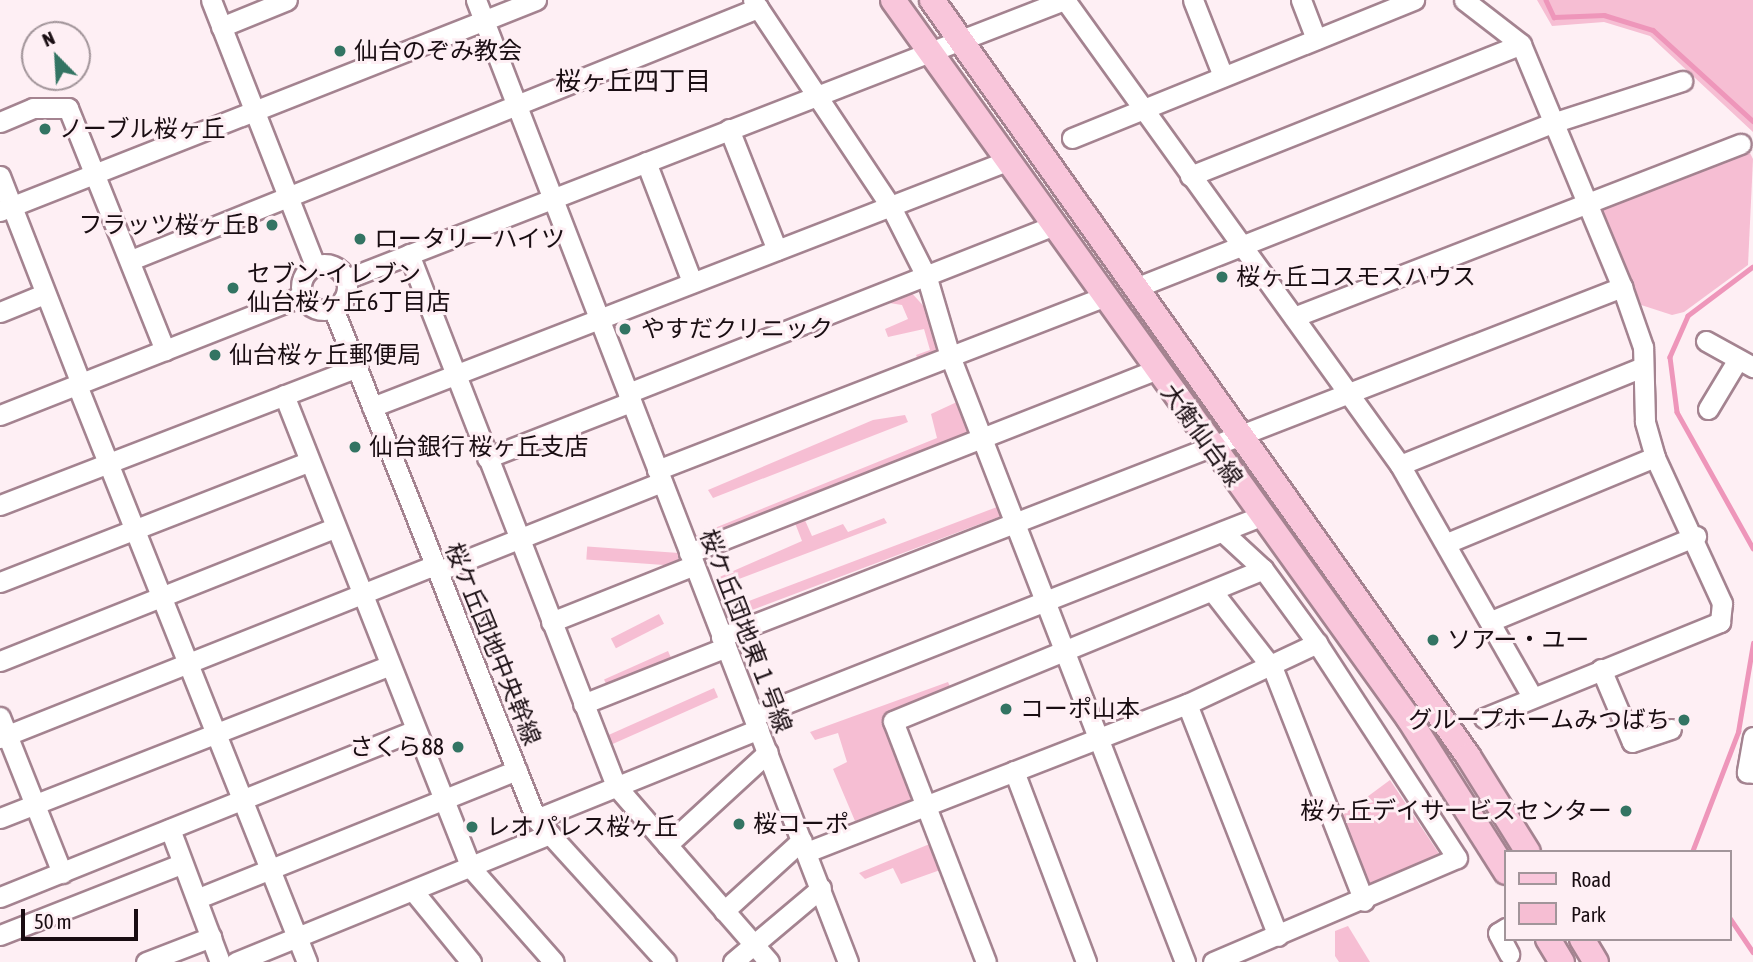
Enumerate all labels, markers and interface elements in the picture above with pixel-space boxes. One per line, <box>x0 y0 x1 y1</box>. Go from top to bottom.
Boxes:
north arrow <box>21 21 91 91</box>
text: N <box>39 26 58 51</box>
place label: 仙台のぞみ教会 <box>354 37 522 65</box>
marker: 仙台のぞみ教会 <box>332 43 348 59</box>
district label: 桜ヶ丘四丁目 <box>555 66 711 98</box>
place label: ノーブル桜ヶ丘 <box>59 115 227 143</box>
marker: ノーブル桜ヶ丘 <box>37 121 53 137</box>
place label: フラッツ桜ヶ丘B <box>79 211 258 239</box>
marker: フラッツ桜ヶ丘B <box>264 217 280 233</box>
place label: ロータリーハイツ <box>374 225 566 253</box>
marker: ロータリーハイツ <box>352 231 368 247</box>
place label: セブン-イレブン 仙台桜ヶ丘6丁目店 <box>247 260 450 316</box>
place label: 桜ヶ丘コスモスハウス <box>1236 263 1476 291</box>
marker: 桜ヶ丘コスモスハウス <box>1214 269 1230 285</box>
marker: セブン-イレブン 仙台桜ヶ丘6丁目店 <box>225 280 241 296</box>
place label: やすだクリニック <box>641 315 833 343</box>
marker: やすだクリニック <box>615 319 635 339</box>
place label: 仙台桜ヶ丘郵便局 <box>229 341 421 369</box>
marker: 仙台桜ヶ丘郵便局 <box>207 347 223 363</box>
street label: 大衡仙台線 <box>1155 378 1249 492</box>
place label: 仙台銀行 桜ヶ丘支店 <box>369 433 588 461</box>
marker: 仙台銀行 桜ヶ丘支店 <box>347 439 363 455</box>
street label: 桜ケ丘団地東１号線 <box>694 525 798 737</box>
street label: 桜ケ丘団地中央幹線 <box>439 538 547 750</box>
place label: ソアー・ユー <box>1447 626 1590 654</box>
marker: ソアー・ユー <box>1425 632 1441 648</box>
place label: コーポ山本 <box>1020 695 1140 723</box>
marker: コーポ山本 <box>998 701 1014 717</box>
place label: グループホームみつばち <box>1406 706 1670 734</box>
marker: グループホームみつばち <box>1676 712 1692 728</box>
place label: さくら88 <box>349 733 444 761</box>
marker: さくら88 <box>450 739 466 755</box>
place label: 桜ヶ丘デイサービスセンター <box>1300 797 1612 825</box>
marker: 桜ヶ丘デイサービスセンター <box>1618 803 1634 819</box>
place label: 桜コーポ <box>753 810 849 838</box>
place label: レオパレス桜ヶ丘 <box>486 813 678 841</box>
marker: 桜コーポ <box>731 816 747 832</box>
marker: レオパレス桜ヶ丘 <box>464 819 480 835</box>
legend <box>1504 850 1732 941</box>
text: Road <box>1571 867 1611 891</box>
scale bar <box>24 895 142 939</box>
text: Park <box>1571 902 1606 926</box>
text: 50 m <box>34 909 72 933</box>

